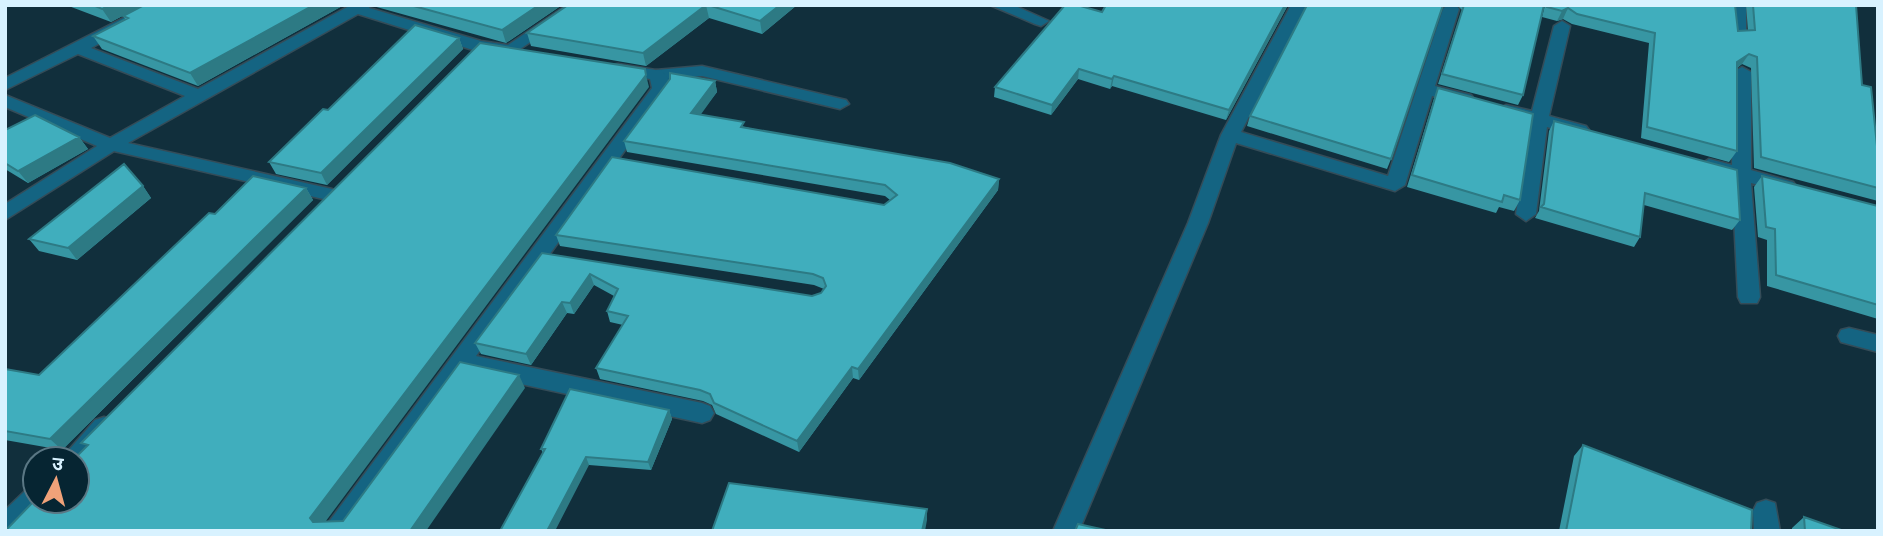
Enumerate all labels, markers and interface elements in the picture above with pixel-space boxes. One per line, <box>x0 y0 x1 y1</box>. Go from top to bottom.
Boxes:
north arrow <box>21 445 91 515</box>
text: उ <box>51 448 66 478</box>

